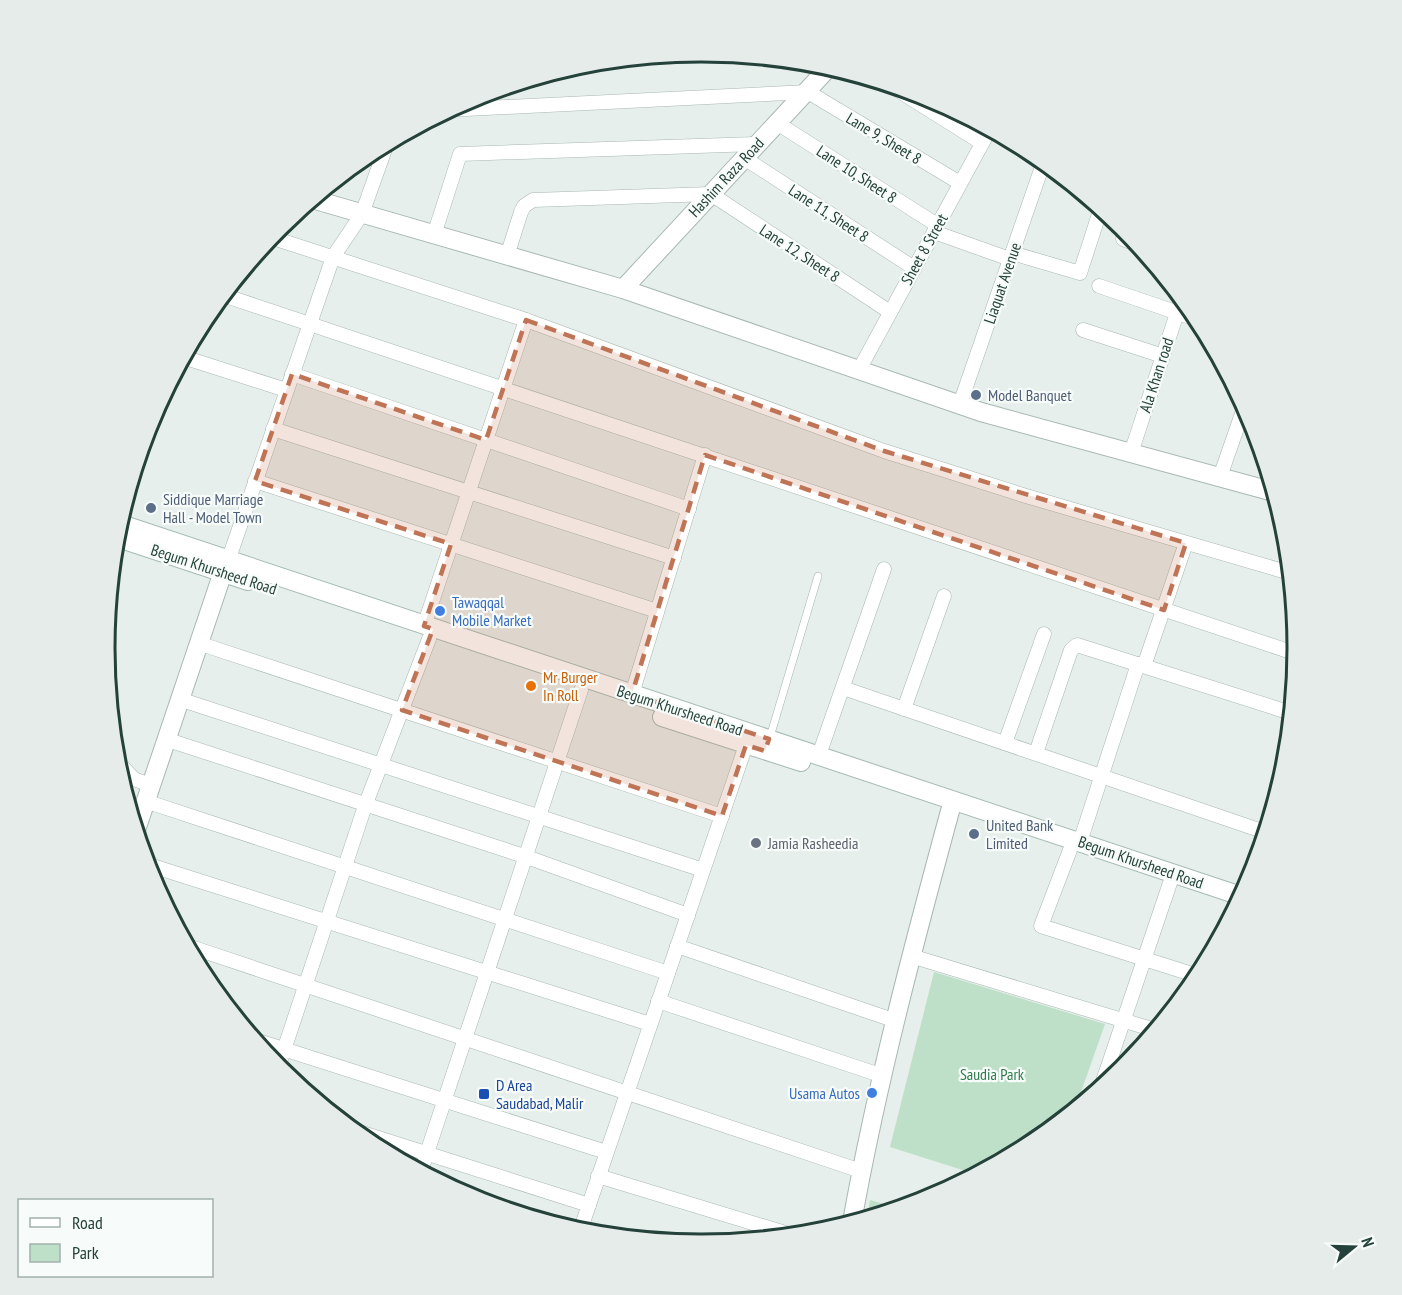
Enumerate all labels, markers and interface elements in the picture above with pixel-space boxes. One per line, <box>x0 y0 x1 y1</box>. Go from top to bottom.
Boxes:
street label: Lane 9, Sheet 8 <box>843 108 925 168</box>
street label: Hashim Raza Road <box>684 133 768 221</box>
street label: Lane 10, Sheet 8 <box>813 141 901 207</box>
street label: Lane 11, Sheet 8 <box>785 180 873 246</box>
street label: Sheet 8 Street <box>896 209 952 288</box>
street label: Lane 12, Sheet 8 <box>756 220 844 286</box>
street label: Liaquat Avenue <box>979 240 1025 326</box>
street label: Ala Khan road <box>1135 335 1177 415</box>
place label: Model Banquet <box>988 385 1072 405</box>
marker: Model Banquet <box>969 388 983 402</box>
place label: Siddique Marriage Hall - Model Town <box>163 489 263 527</box>
marker: Siddique Marriage Hall - Model Town <box>144 501 158 515</box>
street label: Begum Khursheed Road <box>149 539 279 599</box>
place label: Tawaqqal Mobile Market <box>452 592 532 630</box>
marker: Tawaqqal Mobile Market <box>433 604 447 618</box>
place label: Mr Burger In Roll <box>543 667 598 705</box>
marker: Mr Burger In Roll <box>524 679 538 693</box>
street label: Begum Khursheed Road <box>615 680 745 740</box>
place label: United Bank Limited <box>986 815 1054 853</box>
marker: United Bank Limited <box>967 827 981 841</box>
street label: Begum Khursheed Road <box>1076 831 1206 893</box>
place label: Jamia Rasheedia <box>767 833 858 853</box>
marker: Jamia Rasheedia <box>749 836 763 850</box>
park label: Saudia Park <box>960 1064 1025 1084</box>
place label: D Area Saudabad, Malir <box>496 1075 584 1113</box>
place label: Usama Autos <box>789 1083 860 1103</box>
marker: Usama Autos <box>865 1086 879 1100</box>
marker: D Area Saudabad, Malir <box>477 1087 491 1101</box>
legend <box>18 1199 213 1277</box>
text: Road <box>72 1211 103 1234</box>
north arrow <box>1324 1217 1384 1277</box>
text: N <box>1357 1235 1379 1249</box>
text: Park <box>72 1241 99 1264</box>

